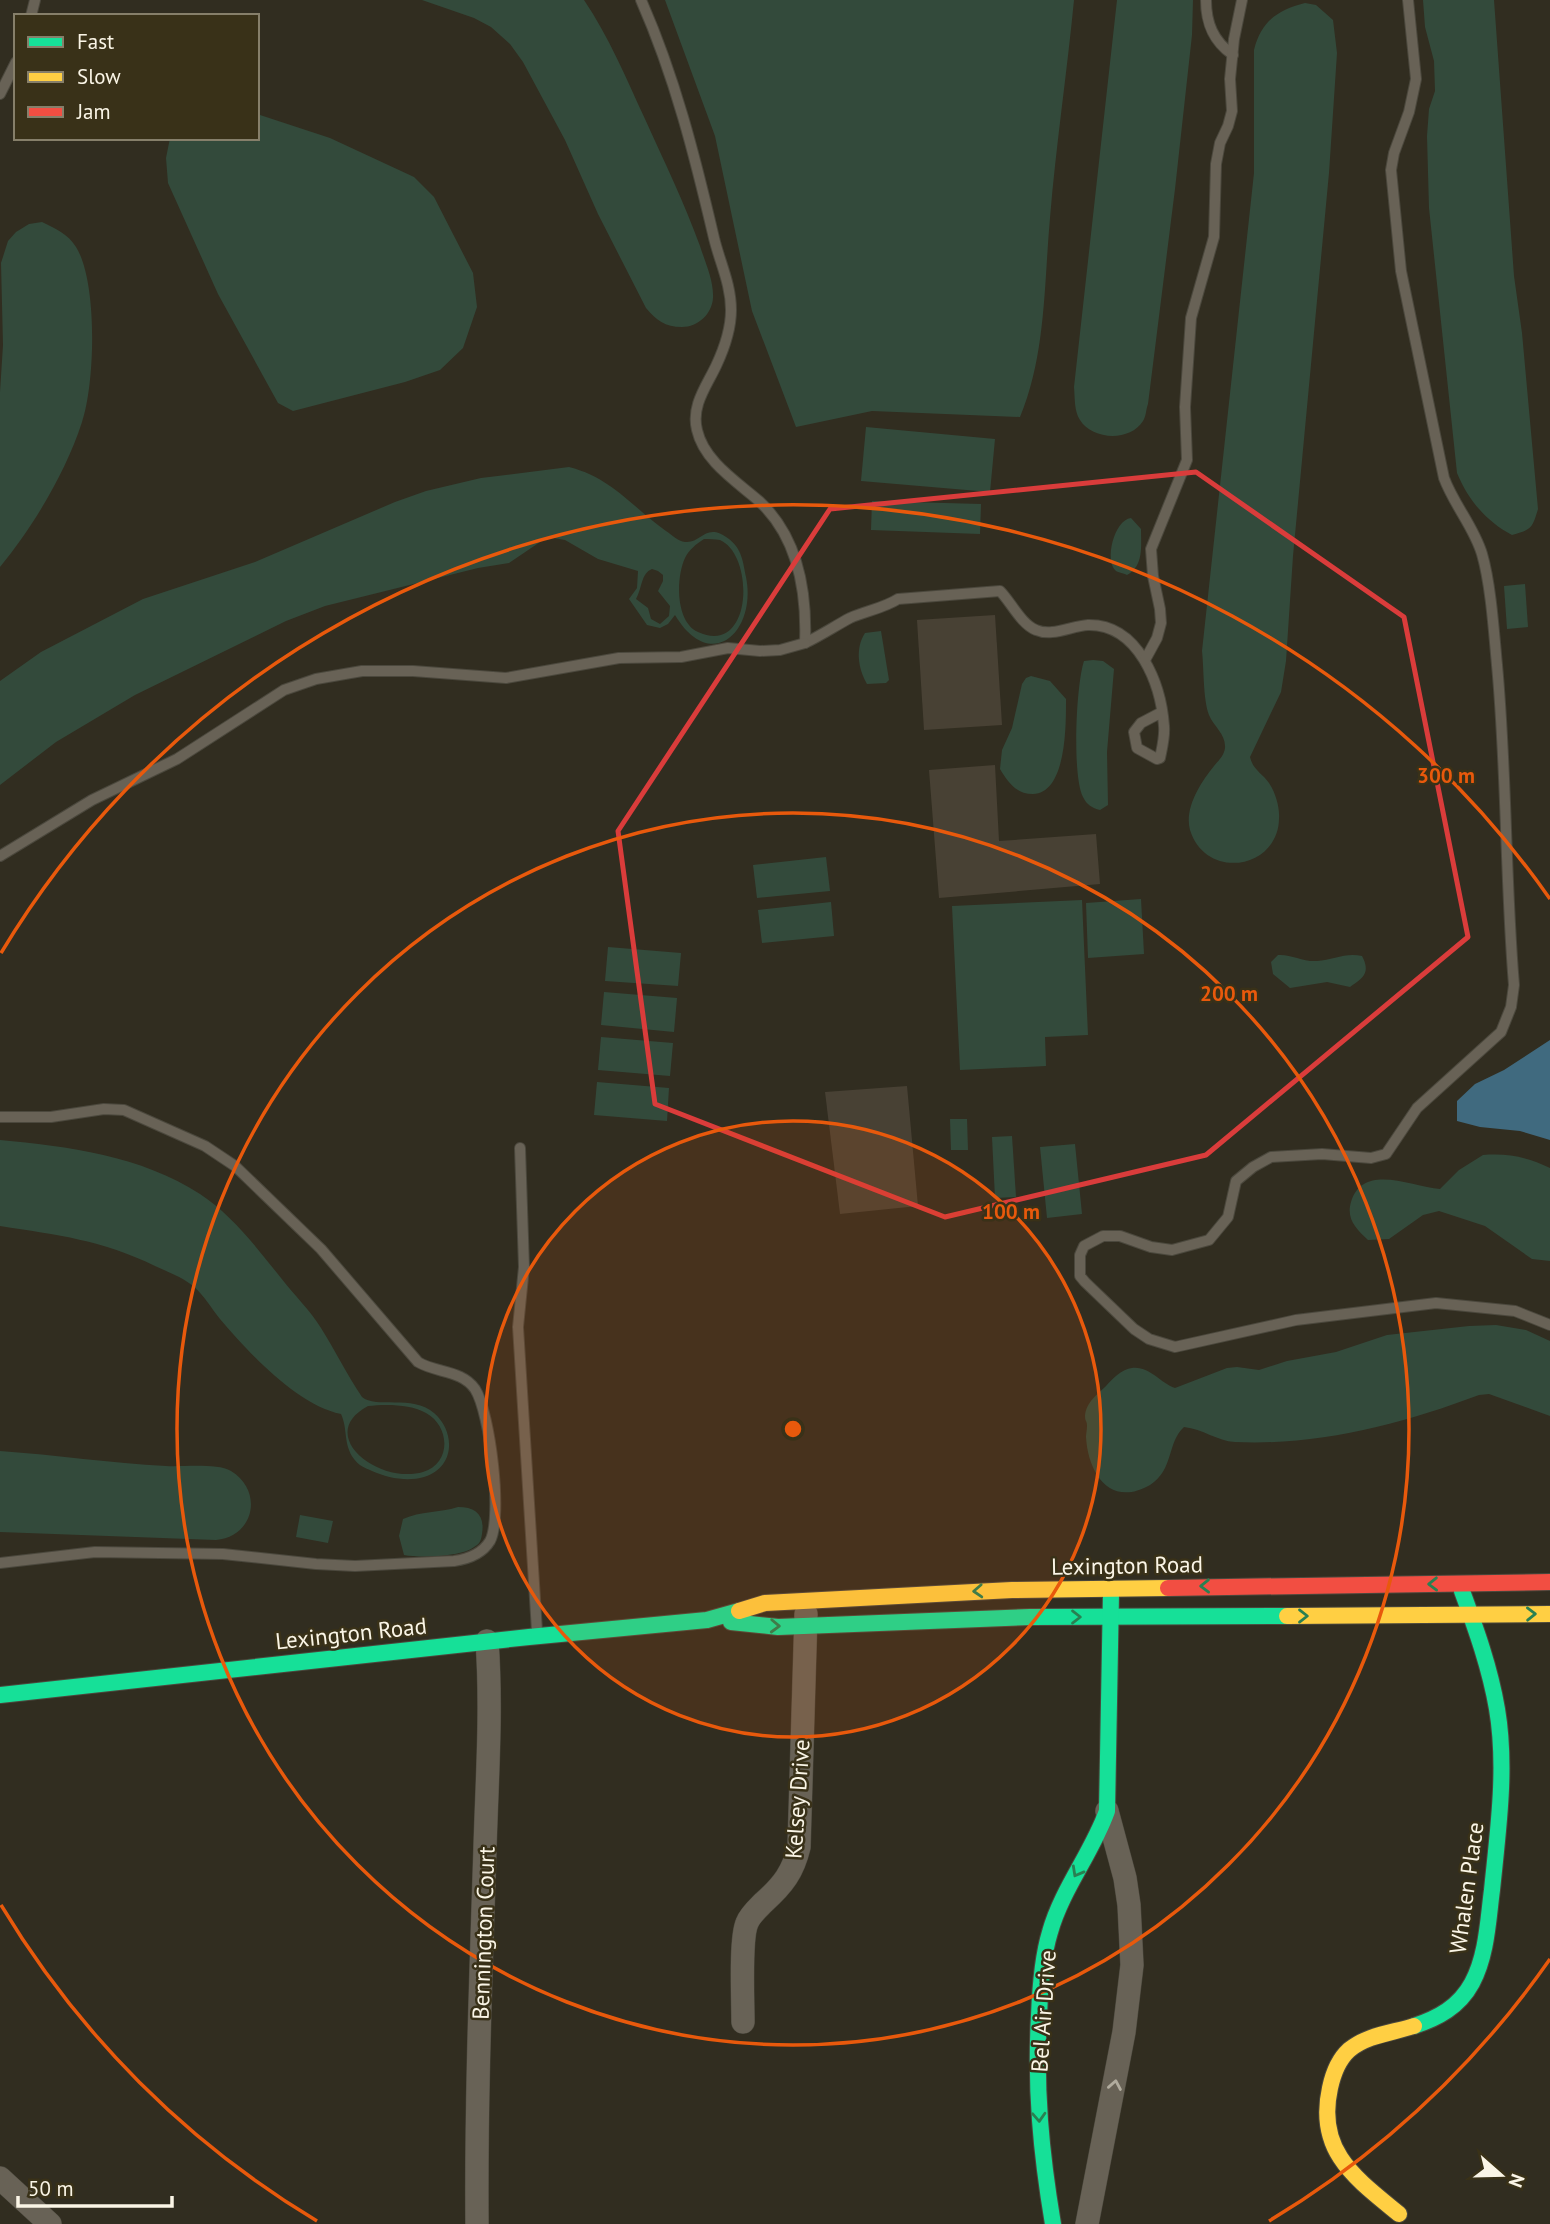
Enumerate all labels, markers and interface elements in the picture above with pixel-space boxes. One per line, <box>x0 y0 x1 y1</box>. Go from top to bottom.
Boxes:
legend <box>14 14 259 140</box>
text: Fast <box>77 28 114 55</box>
text: Slow <box>77 63 121 90</box>
text: Jam <box>76 98 111 125</box>
text: 300 m <box>1417 762 1475 789</box>
text: 200 m <box>1200 980 1258 1007</box>
text: 100 m <box>982 1198 1040 1225</box>
centre of rings <box>781 1417 805 1441</box>
street label: Lexington Road <box>1051 1549 1203 1581</box>
one-way arrow <box>1427 1576 1438 1591</box>
one-way arrow <box>1200 1579 1211 1594</box>
one-way arrow <box>972 1584 983 1599</box>
one-way arrow <box>1525 1607 1536 1622</box>
one-way arrow <box>1298 1608 1309 1624</box>
one-way arrow <box>1071 1609 1081 1625</box>
street label: Lexington Road <box>274 1611 428 1655</box>
one-way arrow <box>770 1618 781 1633</box>
street label: Kelsey Drive <box>778 1738 816 1860</box>
street label: Whalen Place <box>1442 1820 1490 1956</box>
street label: Bennington Court <box>465 1846 501 2020</box>
one-way arrow <box>1072 1865 1085 1877</box>
street label: Bel Air Drive <box>1024 1949 1062 2073</box>
one-way arrow <box>1107 2079 1122 2091</box>
one-way arrow <box>1031 2112 1046 2123</box>
north arrow <box>1466 2140 1536 2210</box>
scale bar <box>18 2164 172 2208</box>
text: N <box>1504 2171 1530 2191</box>
text: 50 m <box>28 2175 74 2202</box>

